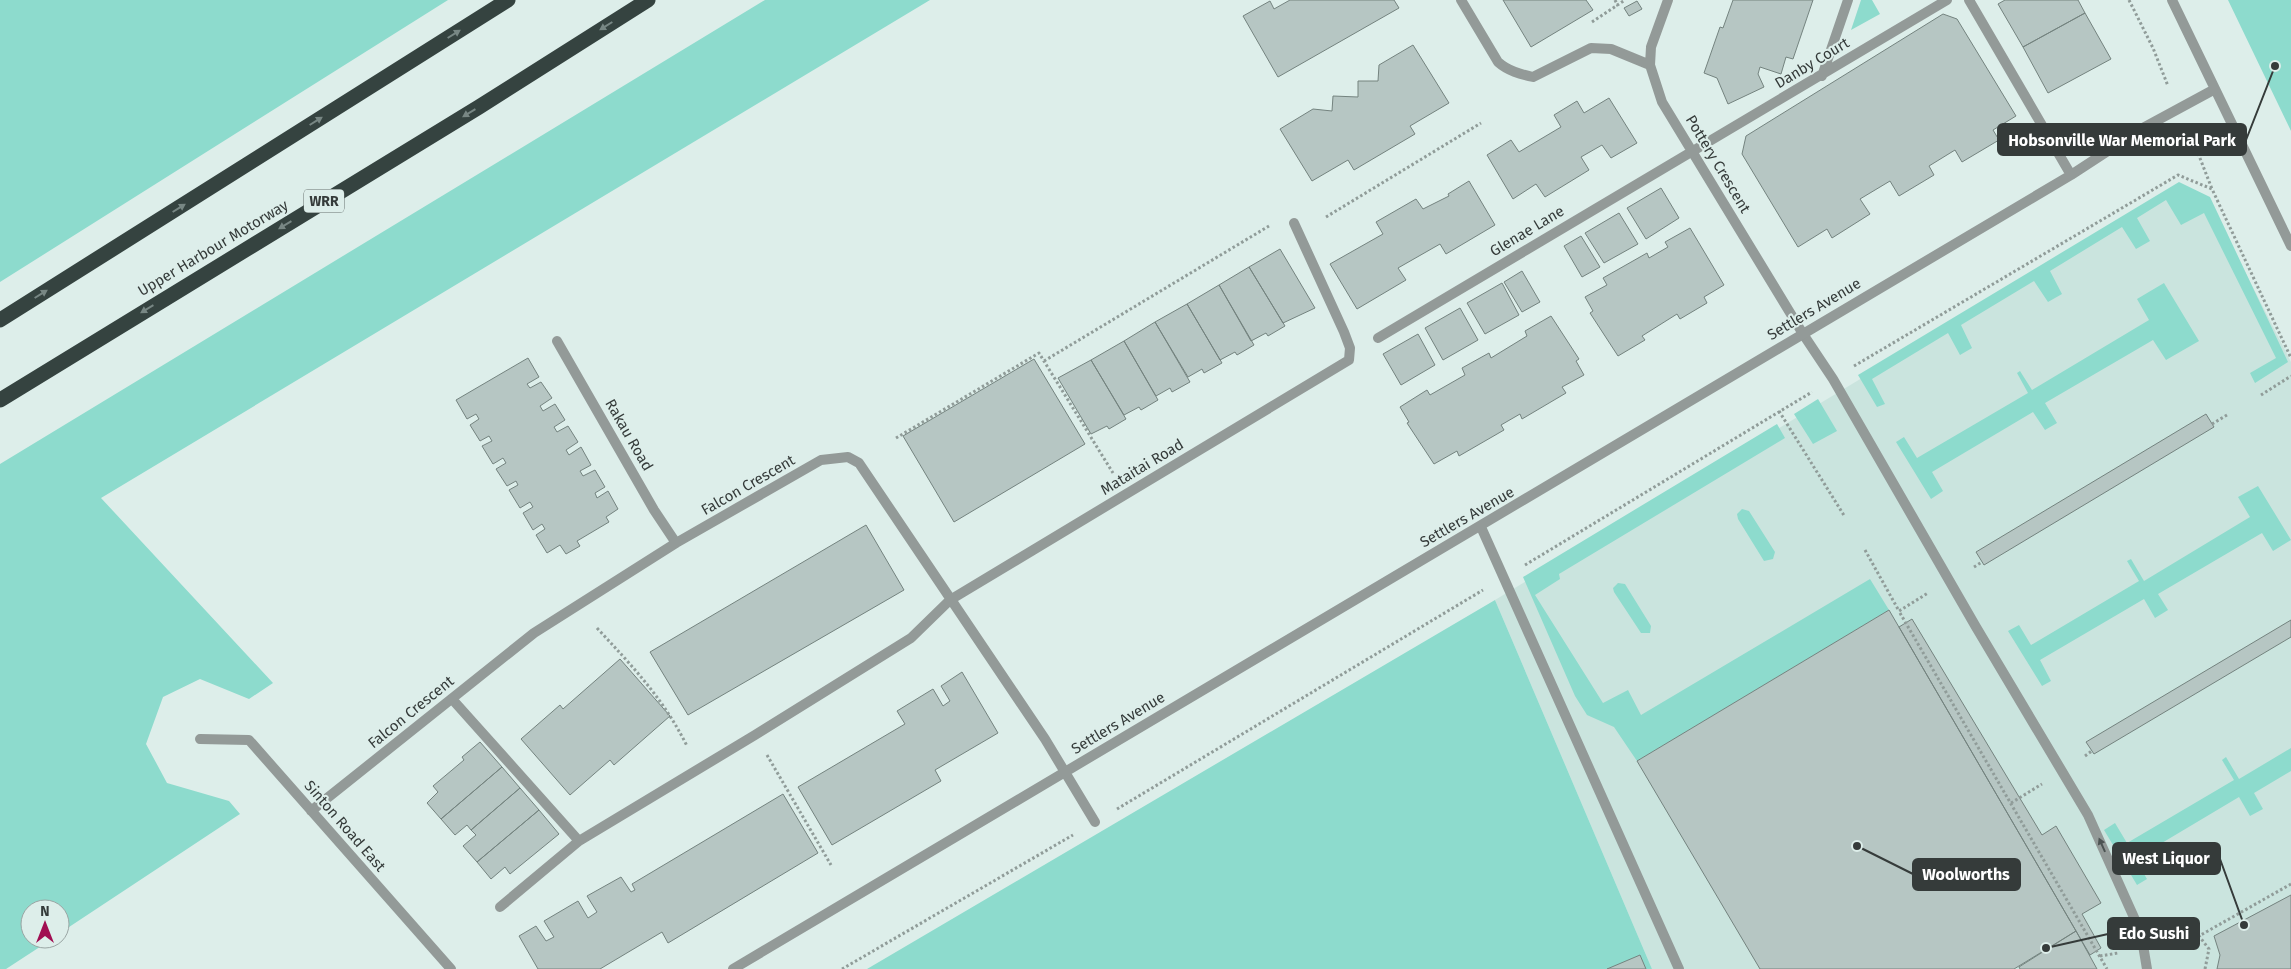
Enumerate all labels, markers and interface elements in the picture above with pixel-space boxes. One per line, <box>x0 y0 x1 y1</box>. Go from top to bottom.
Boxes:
one-way arrow <box>600 21 613 31</box>
one-way arrow <box>447 30 460 39</box>
street label: Danby Court <box>1772 33 1853 92</box>
one-way arrow <box>463 109 476 118</box>
street label: Pottery Crescent <box>1682 112 1755 217</box>
one-way arrow <box>310 116 323 126</box>
callout: Hobsonville War Memorial Park <box>1998 124 2246 155</box>
text: Hobsonville War Memorial Park <box>2008 131 2236 150</box>
road number: WRR <box>304 190 344 212</box>
street label: Upper Harbour Motorway <box>135 196 292 300</box>
street label: Glenae Lane <box>1487 202 1567 260</box>
one-way arrow <box>172 203 185 212</box>
one-way arrow <box>279 220 292 229</box>
street label: Settlers Avenue <box>1764 274 1864 344</box>
one-way arrow <box>35 289 48 299</box>
one-way arrow <box>140 305 153 314</box>
street label: Rakau Road <box>601 396 657 474</box>
street label: Mataitai Road <box>1097 435 1187 499</box>
street label: Falcon Crescent <box>698 451 799 519</box>
street label: Settlers Avenue <box>1417 483 1517 551</box>
street label: Falcon Crescent <box>364 672 458 752</box>
street label: Settlers Avenue <box>1068 688 1168 758</box>
street label: Sinton Road East <box>301 777 390 876</box>
one-way arrow <box>2097 837 2106 852</box>
callout: West Liquor <box>2113 843 2220 874</box>
text: West Liquor <box>2122 849 2210 868</box>
callout: Woolworths <box>1913 859 2020 890</box>
text: Woolworths <box>1922 865 2010 884</box>
north arrow <box>20 899 70 949</box>
text: N <box>40 903 50 920</box>
callout: Edo Sushi <box>2108 918 2199 949</box>
text: Edo Sushi <box>2119 924 2189 943</box>

